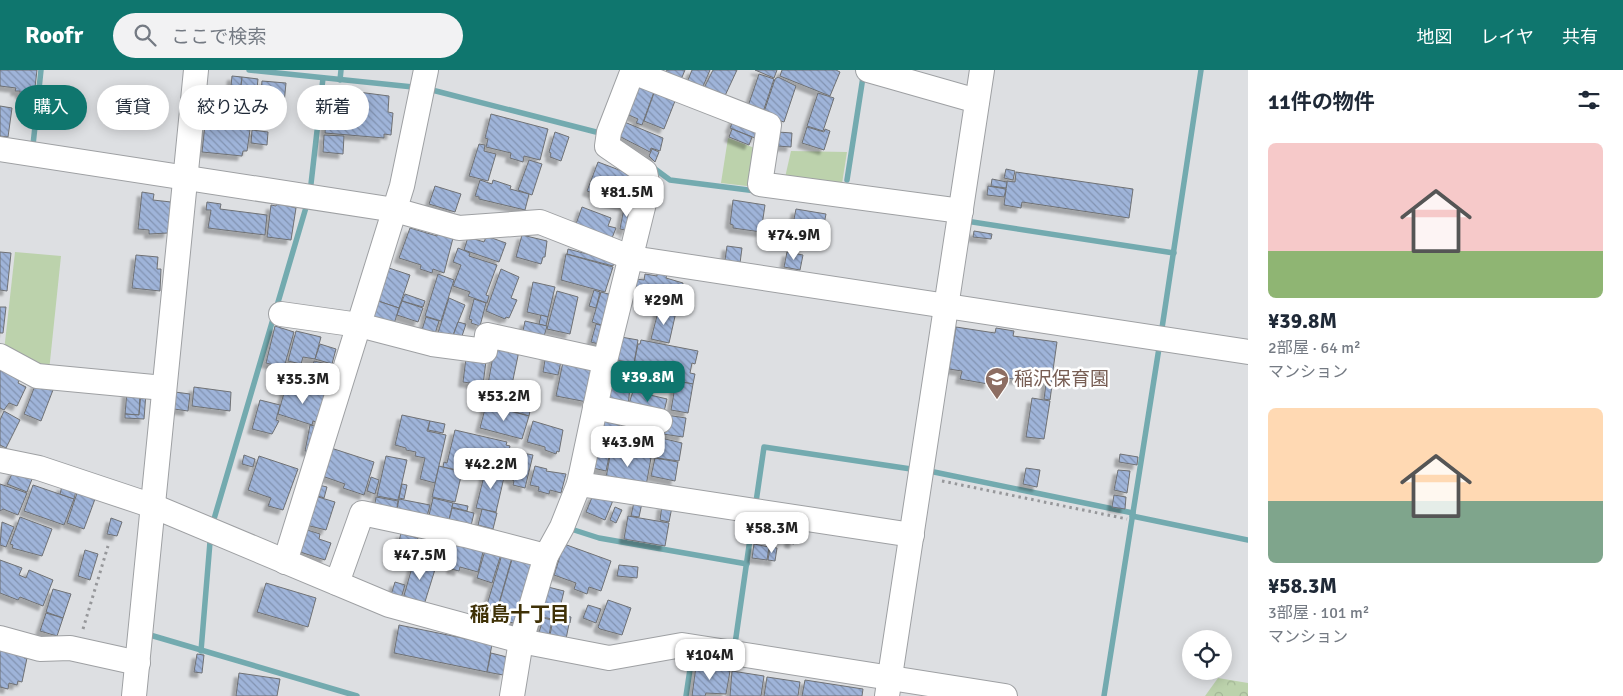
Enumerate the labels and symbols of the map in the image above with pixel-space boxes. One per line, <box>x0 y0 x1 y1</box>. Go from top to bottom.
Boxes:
pin: ¥81.5M <box>586 176 668 218</box>
pin: ¥74.9M <box>753 218 835 261</box>
pin: ¥29M <box>634 284 694 326</box>
pin: ¥39.8M <box>607 360 689 403</box>
pin: ¥35.3M <box>262 362 344 405</box>
school or university icon: 稲沢保育園 <box>984 366 1010 400</box>
place label: 稲沢保育園 <box>1014 367 1109 391</box>
pin: ¥53.2M <box>463 380 545 422</box>
pin: ¥43.9M <box>587 426 669 468</box>
pin: ¥42.2M <box>450 448 532 490</box>
pin: ¥58.3M <box>731 512 813 554</box>
pin: ¥47.5M <box>379 538 461 581</box>
district label: 稲島十丁目 <box>470 602 570 627</box>
pin: ¥104M <box>675 638 745 681</box>

